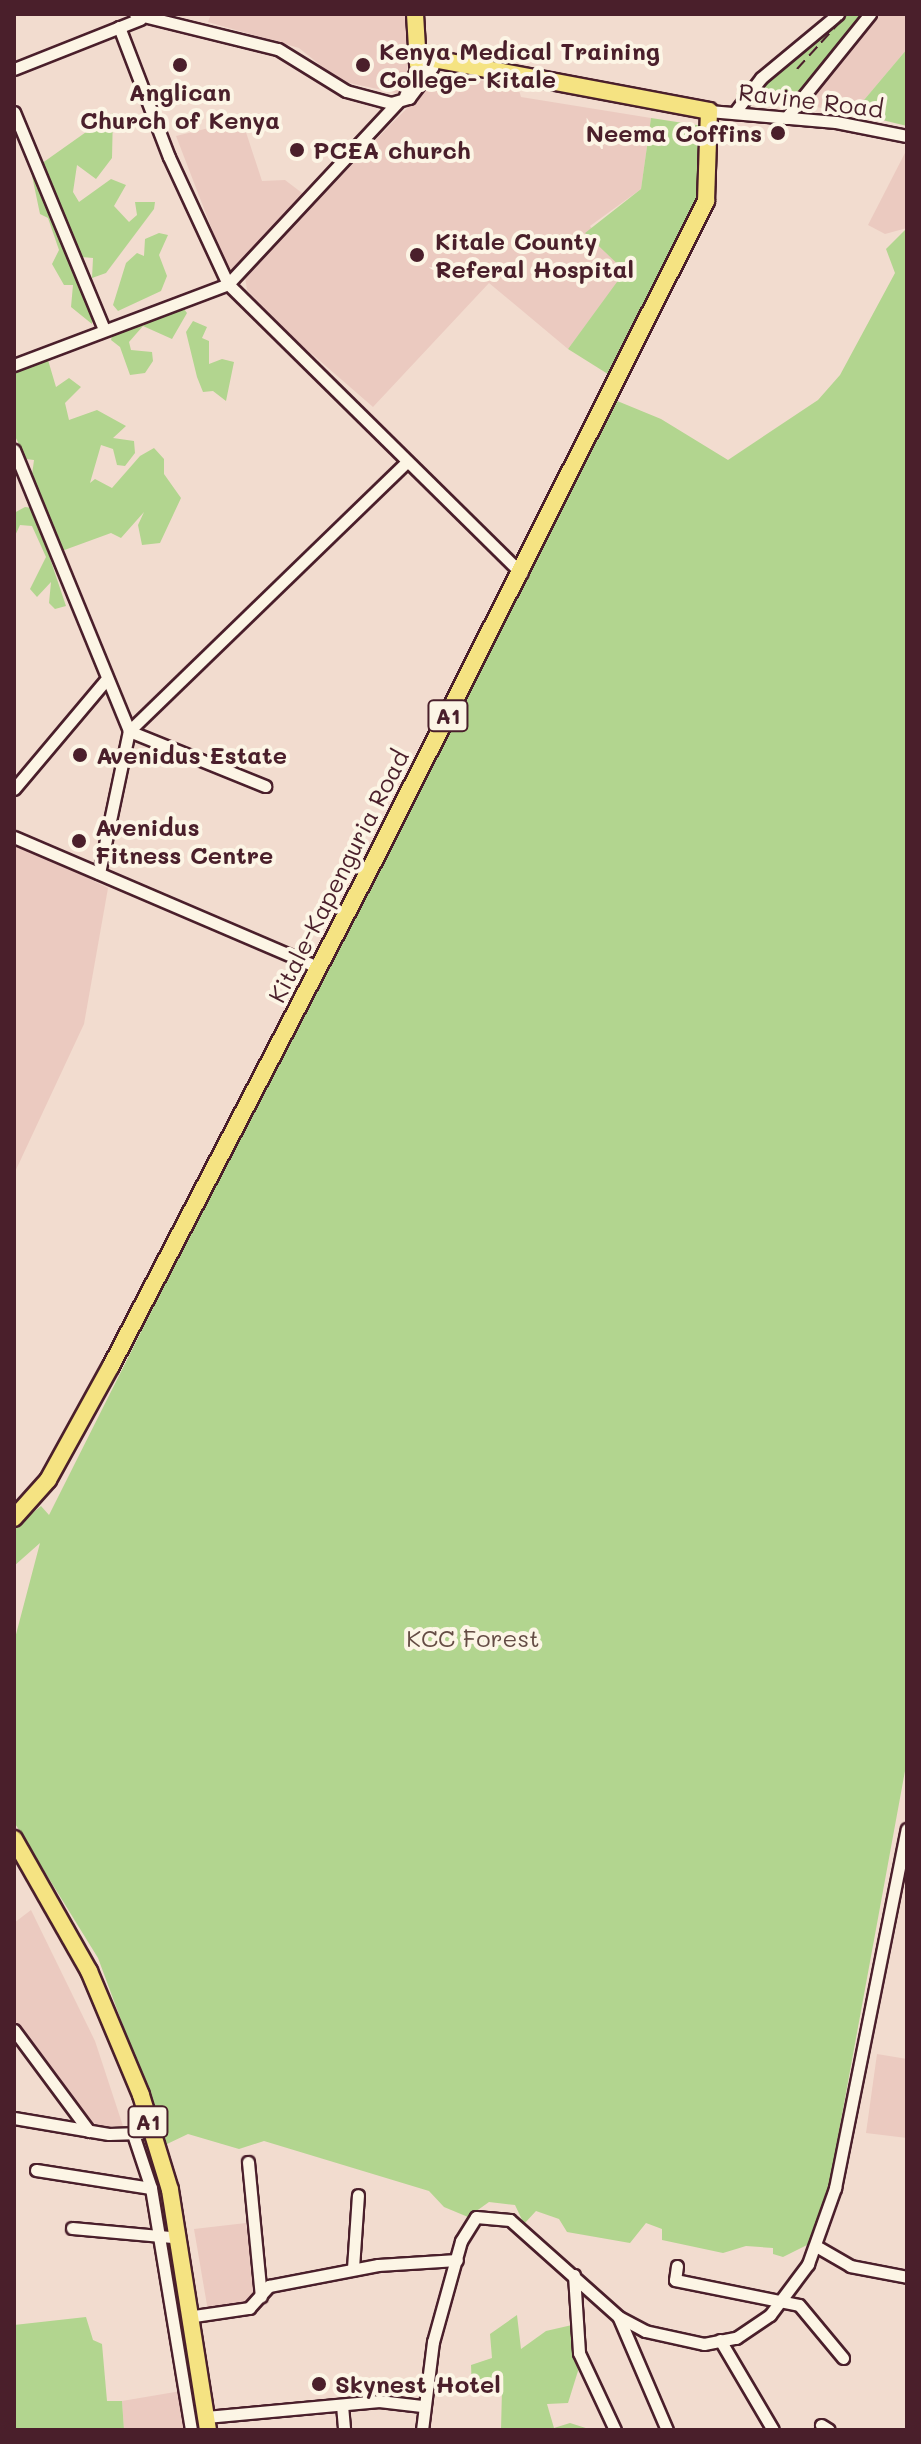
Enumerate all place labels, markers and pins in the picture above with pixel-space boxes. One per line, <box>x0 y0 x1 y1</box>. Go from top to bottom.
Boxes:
place label: Kenya Medical Training College- Kitale <box>379 37 660 93</box>
marker: Anglican Church of Kenya <box>171 56 189 74</box>
marker: Kenya Medical Training College- Kitale <box>354 56 372 74</box>
place label: Anglican Church of Kenya <box>80 78 280 134</box>
place label: Neema Coffins <box>586 119 762 147</box>
marker: Neema Coffins <box>769 124 787 142</box>
place label: PCEA church <box>313 136 471 164</box>
marker: PCEA church <box>288 141 306 159</box>
place label: Kitale County Referal Hospital <box>435 227 634 283</box>
marker: Kitale County Referal Hospital <box>406 244 428 266</box>
place label: Avenidus Estate <box>96 741 287 769</box>
marker: Avenidus Estate <box>71 746 89 764</box>
place label: Avenidus Fitness Centre <box>95 813 273 869</box>
marker: Avenidus Fitness Centre <box>70 832 88 850</box>
place label: Skynest Hotel <box>335 2370 501 2398</box>
marker: Skynest Hotel <box>310 2375 328 2393</box>

